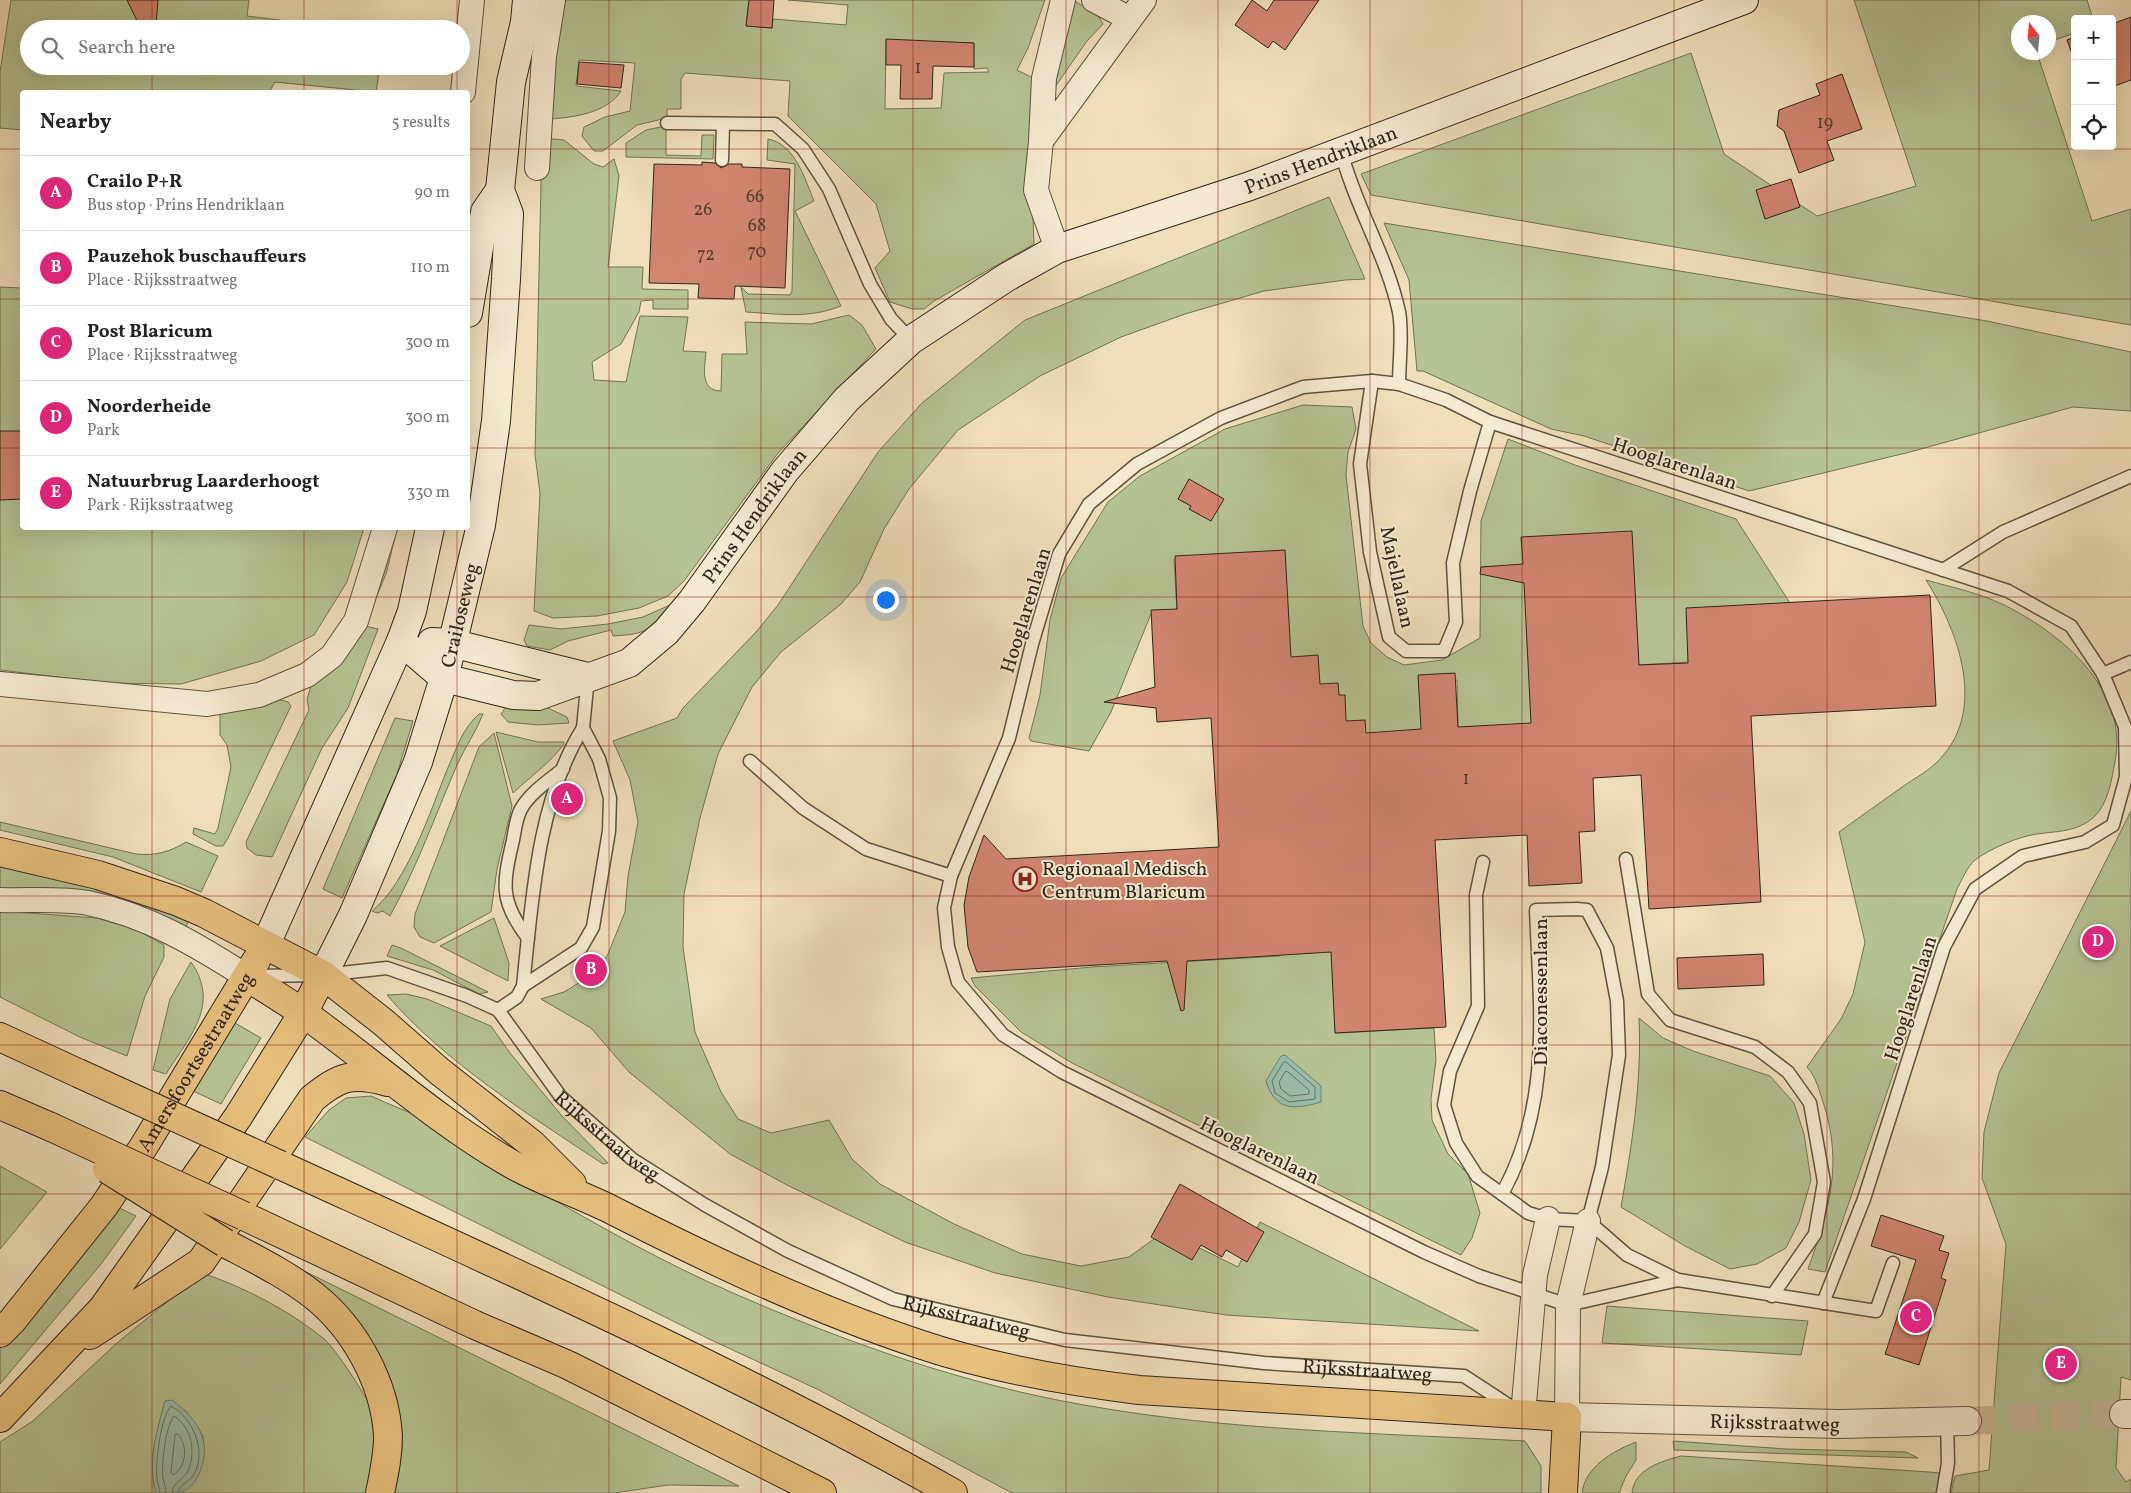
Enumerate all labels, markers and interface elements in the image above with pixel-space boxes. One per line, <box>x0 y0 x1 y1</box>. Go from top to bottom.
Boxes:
north arrow <box>2011 15 2056 60</box>
map controls <box>2071 15 2116 150</box>
button: + <box>2071 15 2116 60</box>
search box <box>20 20 470 75</box>
icon: search <box>38 34 66 62</box>
text: Search here <box>78 35 175 61</box>
house number: 1 <box>915 56 921 81</box>
button: − <box>2071 60 2116 105</box>
button: locate <box>2071 105 2116 150</box>
text: Nearby <box>40 108 111 137</box>
house number: 19 <box>1817 111 1833 136</box>
text: 5 results <box>392 112 450 134</box>
street label: Prins Hendriklaan <box>1241 120 1402 203</box>
text: Crailo P+R <box>87 169 182 195</box>
text: A <box>50 182 62 204</box>
text: 90 m <box>414 182 450 204</box>
house number: 66 <box>746 185 764 210</box>
text: Bus stop · Prins Hendriklaan <box>87 195 285 217</box>
house number: 26 <box>694 198 712 223</box>
house number: 68 <box>748 214 766 239</box>
house number: 70 <box>748 240 767 265</box>
house number: 72 <box>697 243 715 268</box>
text: Pauzehok buschauffeurs <box>87 244 307 270</box>
text: B <box>51 257 61 279</box>
text: 110 m <box>411 257 450 279</box>
text: Place · Rijksstraatweg <box>87 270 237 292</box>
text: Post Blaricum <box>87 319 213 345</box>
text: C <box>51 332 61 354</box>
text: 300 m <box>405 332 450 354</box>
text: Place · Rijksstraatweg <box>87 345 237 367</box>
text: Noorderheide <box>87 394 211 420</box>
text: D <box>50 407 62 429</box>
text: 300 m <box>405 407 450 429</box>
text: Park <box>87 420 120 442</box>
street label: Hooglarenlaan <box>1608 431 1741 498</box>
street label: Prins Hendriklaan <box>697 443 815 590</box>
text: Natuurbrug Laarderhoogt <box>87 469 319 495</box>
text: E <box>51 482 61 504</box>
text: 330 m <box>407 482 450 504</box>
text: Park · Rijksstraatweg <box>87 495 233 517</box>
street label: Majellalaan <box>1372 524 1421 631</box>
street label: Hooglarenlaan <box>994 544 1059 677</box>
street label: Crailoseweg <box>435 560 487 671</box>
your location <box>873 587 899 613</box>
house number: 1 <box>1463 767 1469 792</box>
pin: A <box>551 780 583 818</box>
place label: Regionaal Medisch Centrum Blaricum <box>1042 856 1207 907</box>
hospital icon: Regionaal Medisch Centrum Blaricum <box>1012 866 1038 892</box>
street label: Diaconessenlaan <box>1528 918 1556 1066</box>
pin: D <box>2082 923 2114 961</box>
street label: Hooglarenlaan <box>1878 932 1945 1065</box>
pin: B <box>575 951 607 989</box>
street label: Amersfoortsestraatweg <box>132 968 262 1158</box>
street label: Rijksstraatweg <box>547 1085 665 1189</box>
street label: Hooglarenlaan <box>1195 1111 1324 1193</box>
street label: Rijksstraatweg <box>899 1290 1033 1347</box>
pin: C <box>1900 1298 1932 1336</box>
pin: E <box>2045 1345 2077 1383</box>
street label: Rijksstraatweg <box>1301 1354 1433 1390</box>
street label: Rijksstraatweg <box>1709 1409 1840 1440</box>

